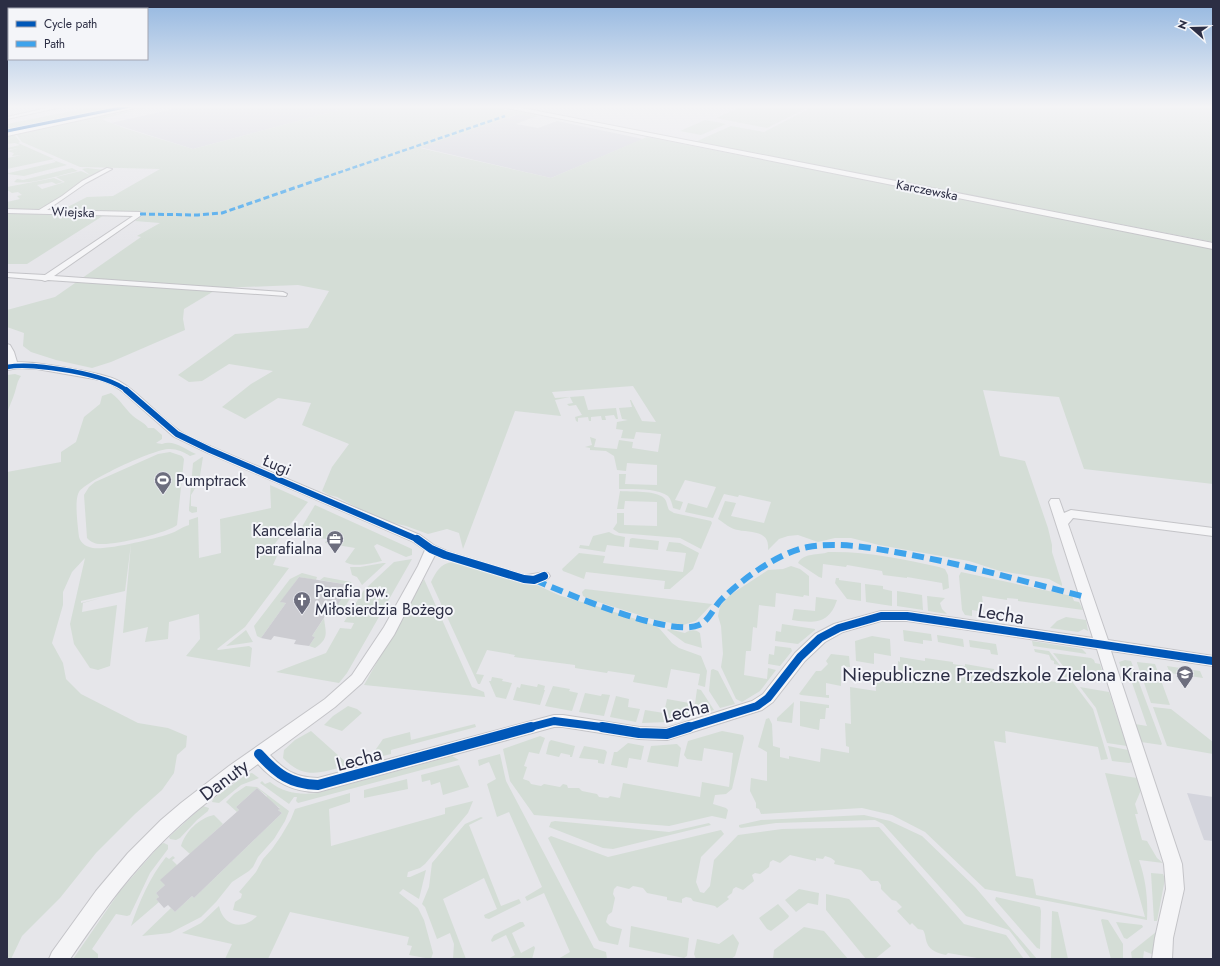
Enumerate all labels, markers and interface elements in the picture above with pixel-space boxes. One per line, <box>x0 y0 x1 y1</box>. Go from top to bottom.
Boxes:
legend <box>8 8 148 60</box>
north arrow <box>1172 8 1212 48</box>
text: Cycle path <box>44 15 97 33</box>
text: N <box>1174 18 1192 31</box>
text: Path <box>44 35 65 53</box>
street label: Karczewska <box>895 175 959 205</box>
street label: Wiejska <box>51 202 95 222</box>
street label: Ługi <box>258 448 295 481</box>
place label: Pumptrack <box>176 469 247 492</box>
sports icon: Pumptrack <box>153 470 173 495</box>
place label: Kancelaria parafialna <box>252 519 322 560</box>
office icon: Kancelaria parafialna <box>325 529 345 554</box>
place label: Parafia pw. Miłosierdzia Bożego <box>315 580 453 621</box>
church icon: Parafia pw. Miłosierdzia Bożego <box>292 590 312 615</box>
street label: Lecha <box>976 597 1026 631</box>
place label: Niepubliczne Przedszkole Zielona Kraina <box>842 661 1172 688</box>
school or university icon: Niepubliczne Przedszkole Zielona Kraina <box>1175 664 1195 689</box>
street label: Lecha <box>660 692 712 730</box>
street label: Lecha <box>333 740 385 778</box>
street label: Danuty <box>194 752 255 807</box>

